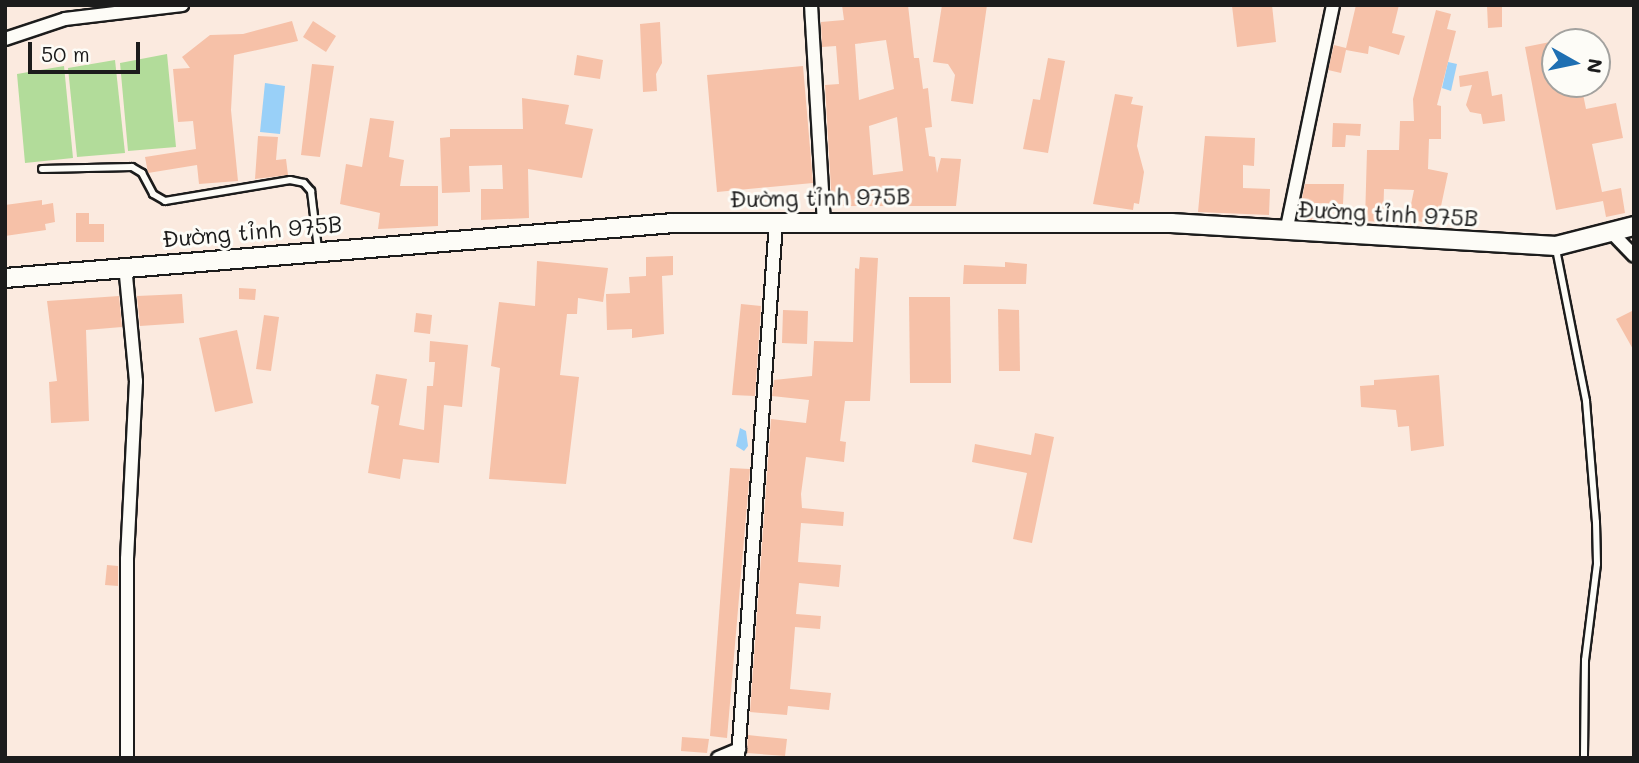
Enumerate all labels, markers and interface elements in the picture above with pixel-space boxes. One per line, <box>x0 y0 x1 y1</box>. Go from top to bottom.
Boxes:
scale bar <box>32 28 144 72</box>
north arrow <box>1541 28 1611 98</box>
text: 50 m <box>41 40 90 67</box>
text: N <box>1582 57 1609 75</box>
street label: Đường tỉnh 975B <box>729 182 911 212</box>
street label: Đường tỉnh 975B <box>1297 194 1479 232</box>
street label: Đường tỉnh 975B <box>161 209 343 253</box>

